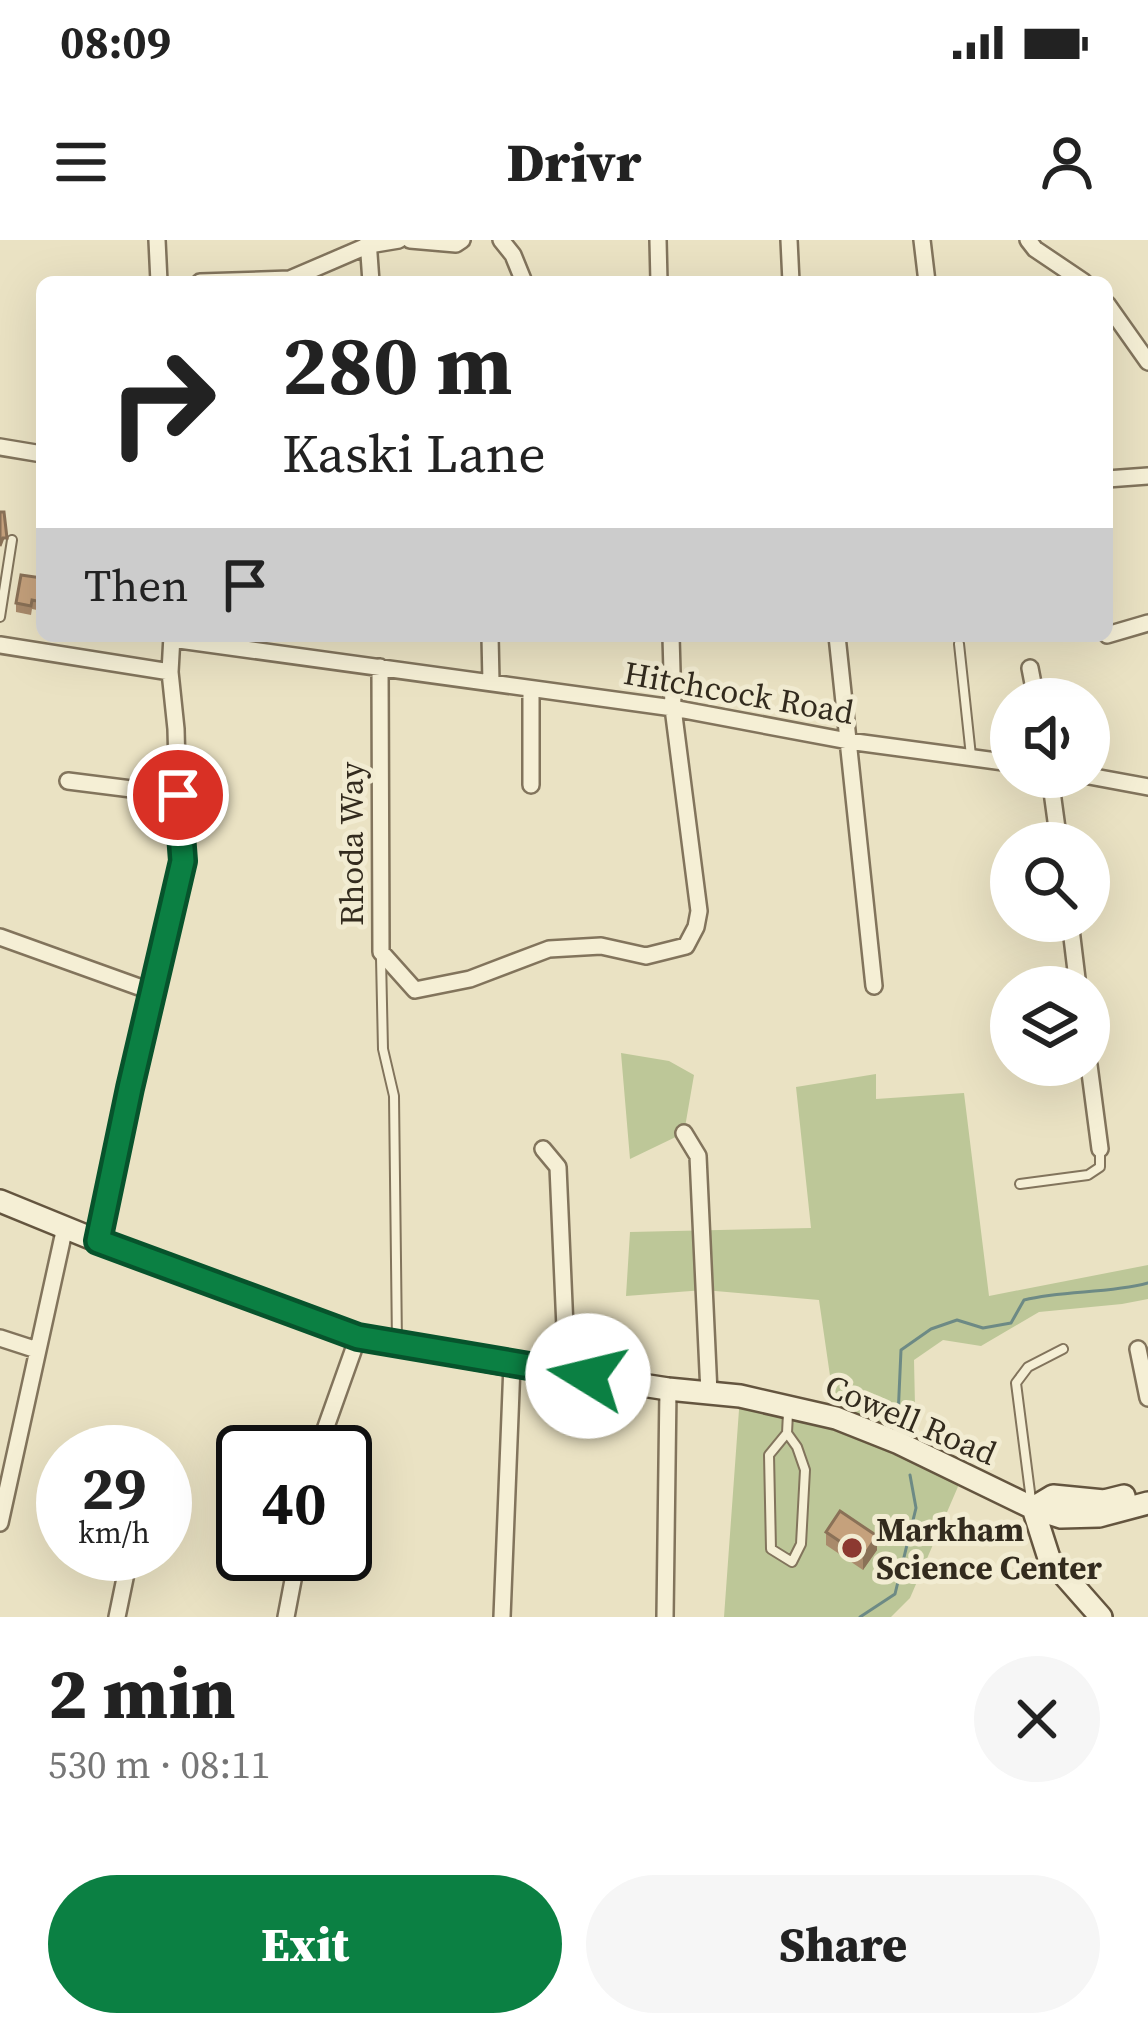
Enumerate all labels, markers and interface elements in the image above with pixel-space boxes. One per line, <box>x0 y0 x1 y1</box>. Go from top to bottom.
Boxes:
text: 08:09 <box>60 11 171 73</box>
text: Drivr <box>507 125 641 199</box>
icon: menu <box>48 129 114 195</box>
icon: person <box>1034 129 1100 195</box>
text: 280 m <box>282 307 513 422</box>
icon: right <box>84 324 240 480</box>
text: Kaski Lane <box>282 416 546 490</box>
icon: arrive <box>212 552 278 618</box>
text: Then <box>84 554 188 616</box>
street label: Hitchcock Road <box>620 650 858 735</box>
map controls <box>990 678 1110 1086</box>
button: sound <box>990 678 1110 798</box>
pin <box>127 744 229 846</box>
icon: arrive <box>145 762 211 828</box>
street label: Rhoda Way <box>329 762 374 926</box>
button: search <box>990 822 1110 942</box>
button: layers <box>990 966 1110 1086</box>
position arrow <box>525 1313 651 1439</box>
street label: Cowell Road <box>818 1363 1004 1476</box>
speed limit sign: 40 <box>216 1425 372 1581</box>
text: 29 <box>81 1447 147 1529</box>
place label: Markham Science Center <box>876 1507 1102 1590</box>
text: km/h <box>78 1512 150 1553</box>
marker: Markham Science Center <box>839 1535 865 1561</box>
text: 2 min <box>48 1643 236 1742</box>
button: close <box>974 1656 1100 1782</box>
text: 530 m · 08:11 <box>48 1738 270 1791</box>
button: Exit <box>48 1875 562 2013</box>
button: Share <box>586 1875 1100 2013</box>

